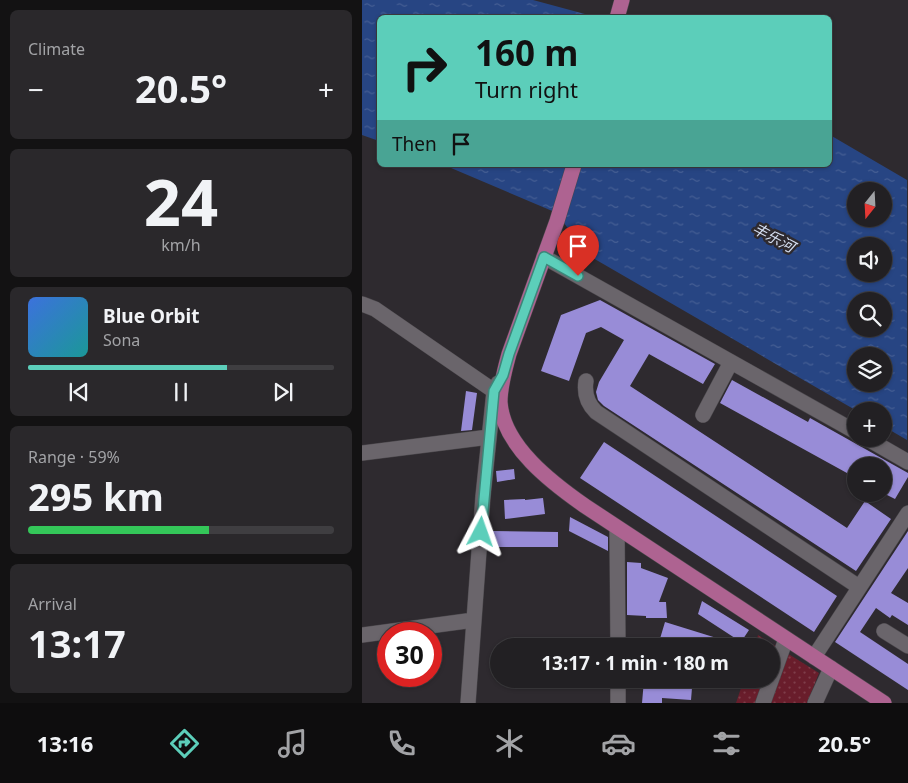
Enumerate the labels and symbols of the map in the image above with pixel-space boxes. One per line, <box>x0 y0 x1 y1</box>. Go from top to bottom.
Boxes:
north arrow <box>847 182 892 228</box>
water label: 丰乐河 <box>749 218 801 258</box>
pin <box>557 225 599 276</box>
position arrow <box>454 505 506 557</box>
speed limit sign: 30 <box>377 622 442 687</box>

